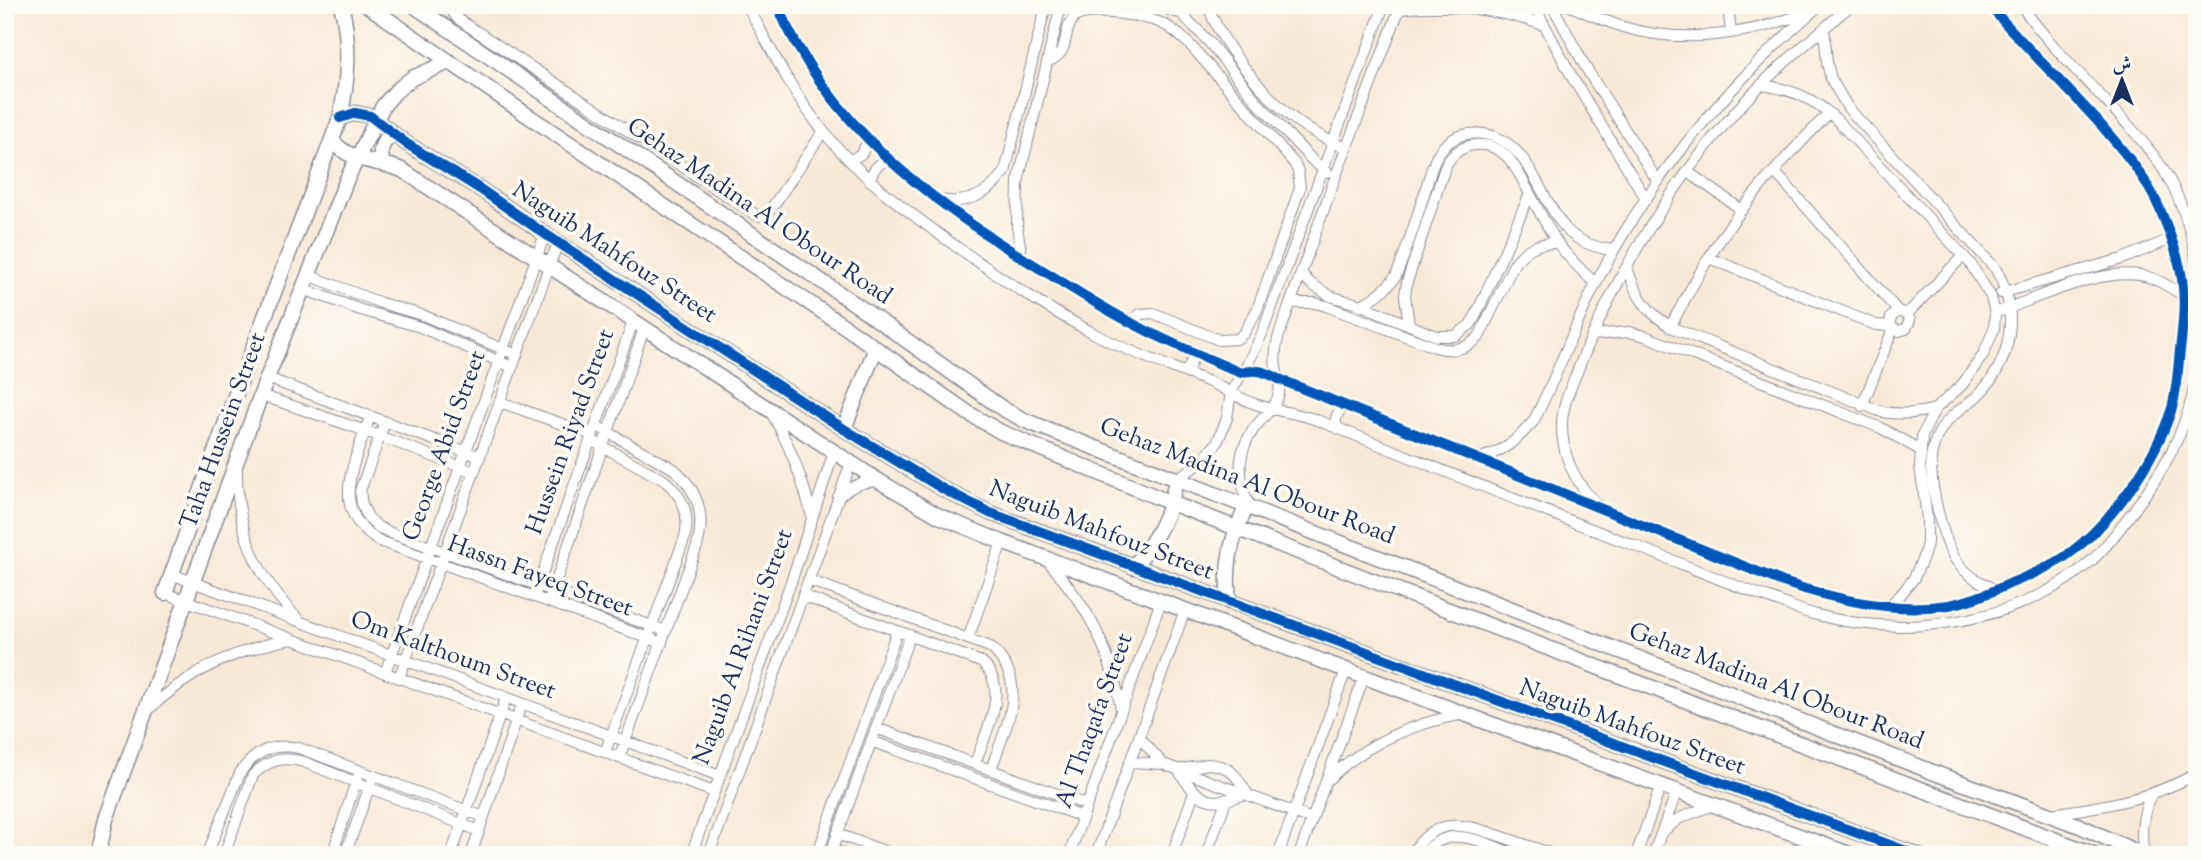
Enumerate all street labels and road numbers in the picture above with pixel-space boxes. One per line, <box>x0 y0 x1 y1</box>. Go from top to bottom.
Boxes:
street label: Gehaz Madina Al Obour Road <box>620 110 899 314</box>
street label: Naguib Mahfouz Street <box>505 174 723 332</box>
street label: Hussein Riyad Street <box>518 325 624 539</box>
street label: Taha Hussein Street <box>173 328 275 534</box>
street label: George Abid Street <box>395 346 495 546</box>
street label: Gehaz Madina Al Obour Road <box>1095 410 1400 554</box>
street label: Naguib Mahfouz Street <box>984 472 1218 590</box>
street label: Naguib Al Rihani Street <box>685 524 803 770</box>
street label: Hassn Fayeq Street <box>443 528 637 626</box>
street label: Om Kalthoum Street <box>346 603 560 709</box>
street label: Gehaz Madina Al Obour Road <box>1624 615 1929 759</box>
street label: Al Thaqafa Street <box>1048 629 1142 813</box>
street label: Naguib Mahfouz Street <box>1514 671 1750 785</box>

